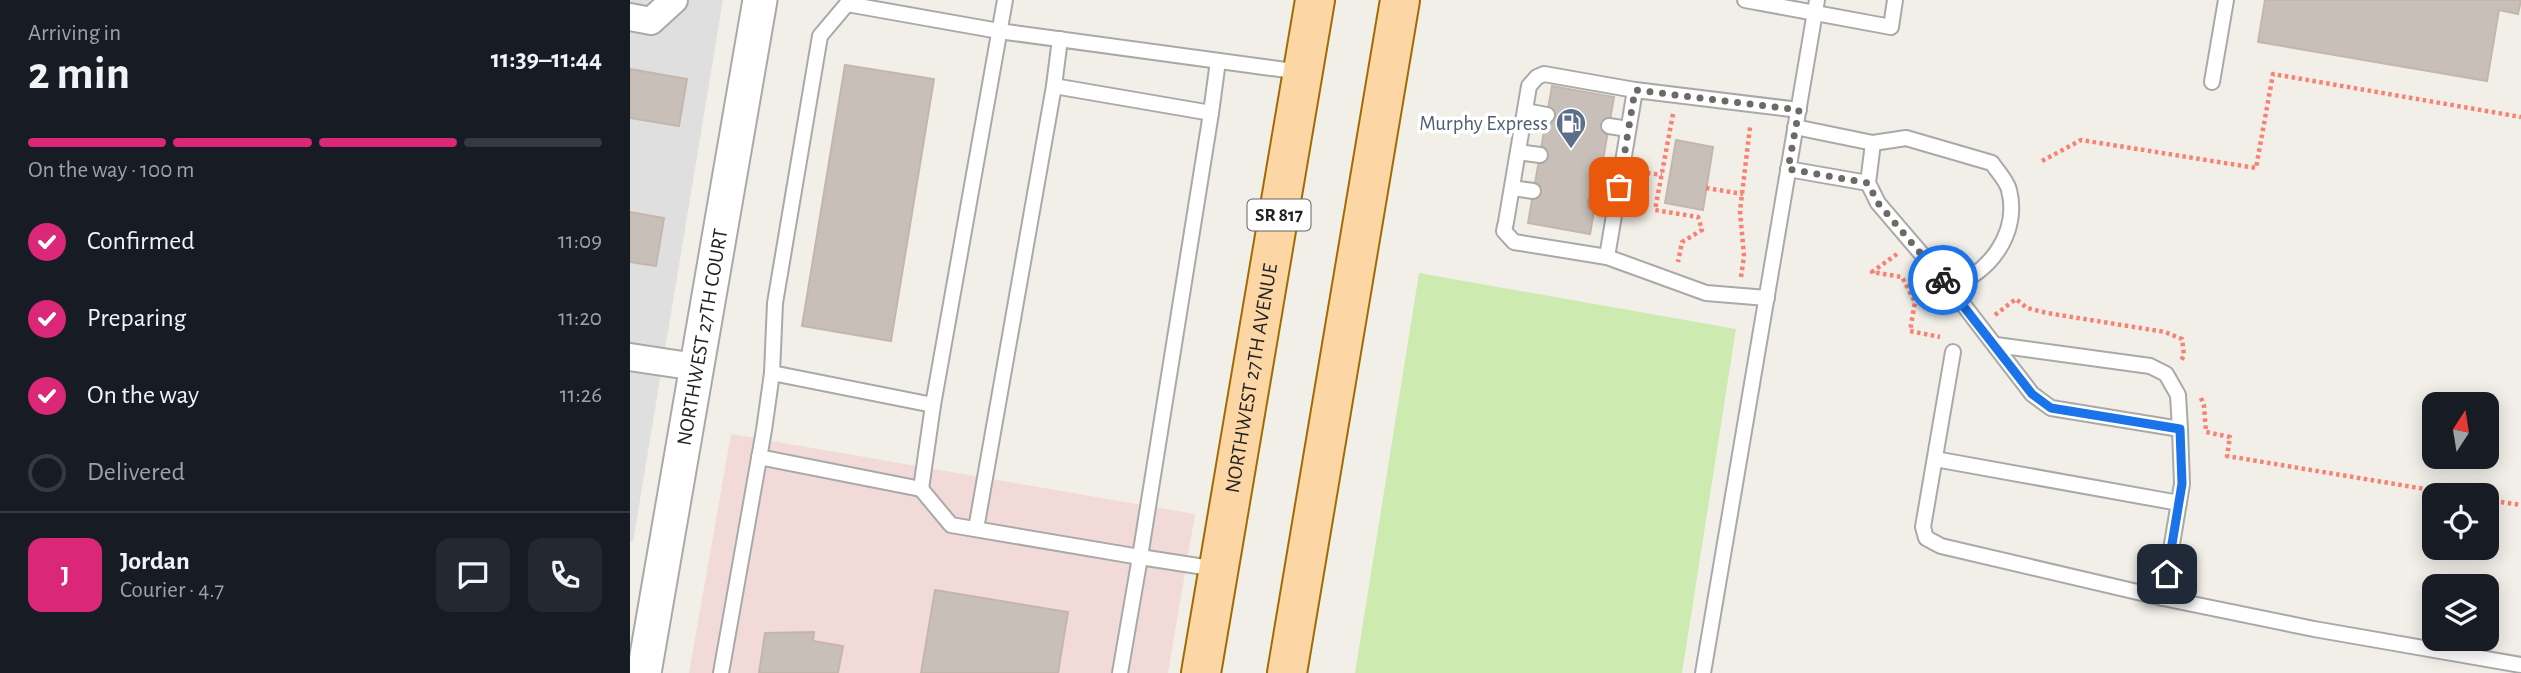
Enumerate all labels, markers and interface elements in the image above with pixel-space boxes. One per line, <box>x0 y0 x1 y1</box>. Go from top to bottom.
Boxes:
text: Arriving in <box>28 22 121 45</box>
text: 11:39–11:44 <box>491 46 602 72</box>
text: 2 min <box>28 51 130 97</box>
fuel station icon: Murphy Express <box>1554 106 1588 150</box>
place label: Murphy Express <box>1419 113 1548 134</box>
pin <box>1589 157 1649 217</box>
text: On the way · 100 m <box>28 159 195 182</box>
icon: bag <box>1600 168 1638 206</box>
road number: SR 817 <box>1248 200 1310 230</box>
icon: check <box>28 223 66 261</box>
street label: NORTHWEST 27TH COURT <box>673 227 731 447</box>
text: Confirmed <box>87 228 195 254</box>
text: 11:09 <box>558 230 602 253</box>
courier <box>1908 245 1978 315</box>
icon: bike <box>1924 261 1962 299</box>
street label: NORTHWEST 27TH AVENUE <box>1221 262 1281 495</box>
icon: check <box>28 300 66 338</box>
text: Preparing <box>87 305 186 331</box>
text: 11:20 <box>558 307 602 330</box>
icon: check <box>28 377 66 415</box>
text: On the way <box>87 382 199 408</box>
text: 11:26 <box>560 384 602 407</box>
north arrow <box>2422 392 2499 469</box>
map controls <box>2422 392 2499 651</box>
text: Delivered <box>87 459 185 485</box>
button: locate <box>2422 483 2499 560</box>
button: chat <box>436 538 510 612</box>
button: phone <box>528 538 602 612</box>
pin <box>2137 544 2197 604</box>
text: Jordan <box>120 548 190 574</box>
icon: home <box>2148 555 2186 593</box>
text: J <box>61 562 69 588</box>
button: layers <box>2422 574 2499 651</box>
text: Courier · 4.7 <box>120 579 224 602</box>

